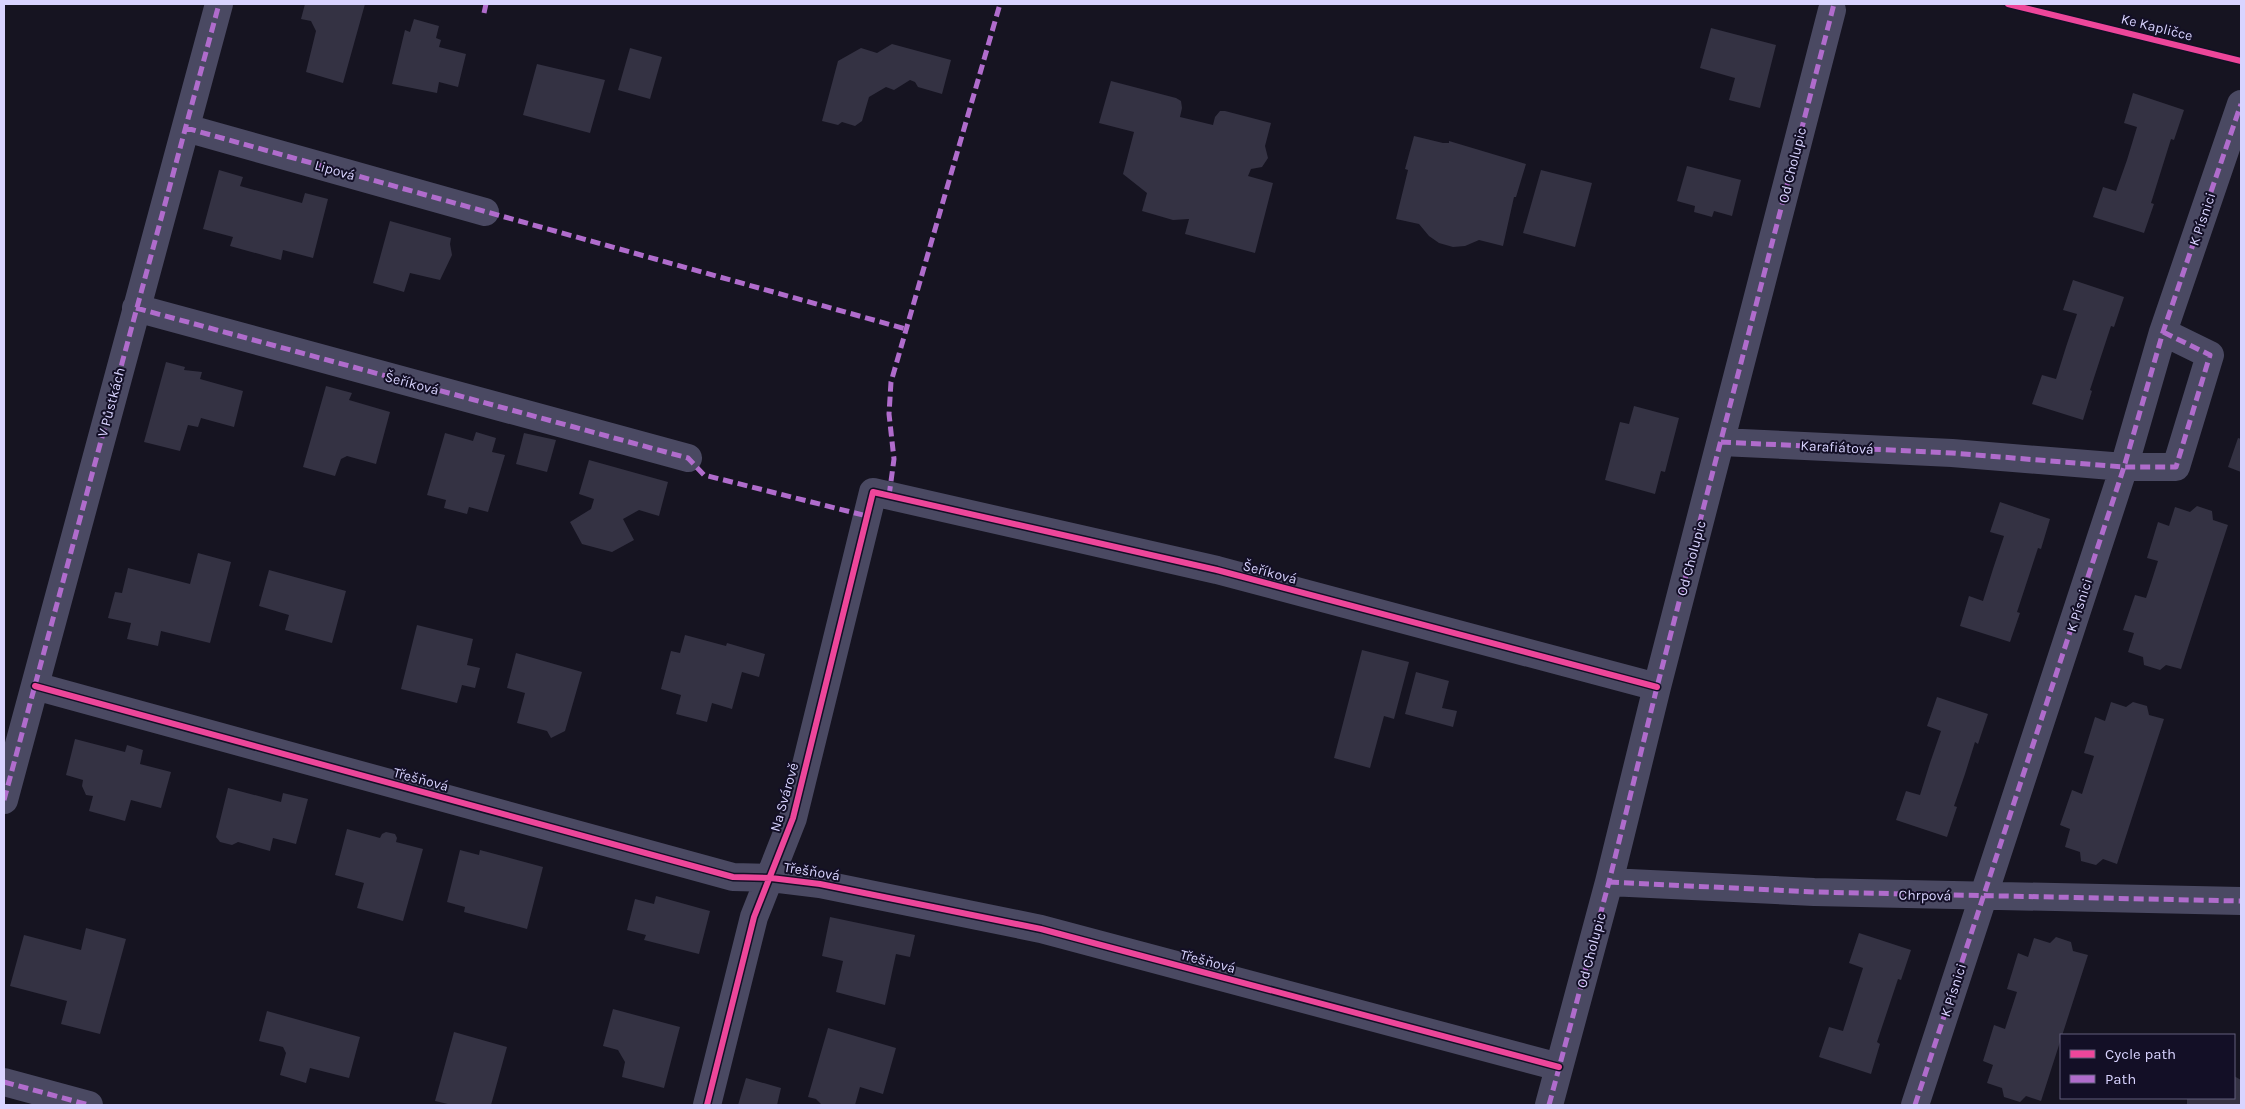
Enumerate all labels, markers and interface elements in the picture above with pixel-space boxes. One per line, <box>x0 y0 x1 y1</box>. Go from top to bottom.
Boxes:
street label: Ke Kapličce <box>2119 10 2194 45</box>
street label: Od Cholupic <box>1775 126 1810 205</box>
street label: Lipová <box>313 157 357 184</box>
street label: K Písnici <box>2185 190 2219 248</box>
street label: V Půstkách <box>94 365 129 439</box>
street label: Šeříková <box>383 368 441 399</box>
street label: Karafiátová <box>1800 437 1874 458</box>
street label: Od Cholupic <box>1673 519 1710 598</box>
street label: Šeříková <box>1241 557 1299 588</box>
street label: K Písnici <box>2063 576 2096 634</box>
street label: Na Svárově <box>767 761 802 833</box>
street label: Třešňová <box>391 764 450 795</box>
street label: Třešňová <box>783 859 841 884</box>
street label: Chrpová <box>1899 887 1951 904</box>
street label: Od Cholupic <box>1573 911 1610 990</box>
street label: Třešňová <box>1178 946 1237 977</box>
street label: K Písnici <box>1937 961 1970 1019</box>
legend <box>2060 1034 2235 1099</box>
text: Cycle path <box>2105 1045 2176 1063</box>
text: Path <box>2105 1070 2136 1088</box>

